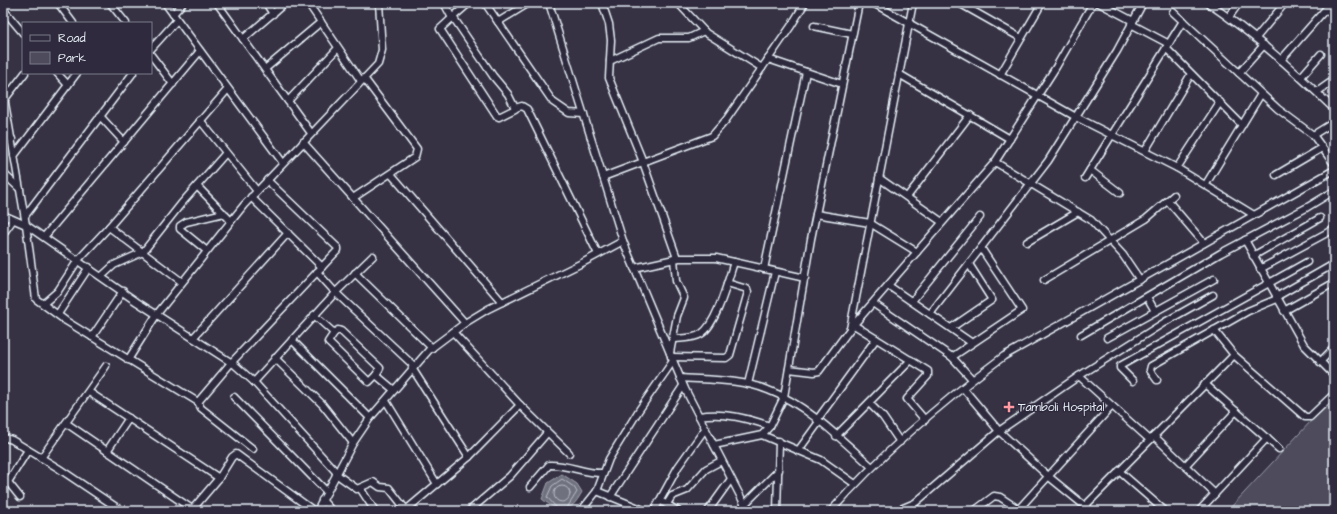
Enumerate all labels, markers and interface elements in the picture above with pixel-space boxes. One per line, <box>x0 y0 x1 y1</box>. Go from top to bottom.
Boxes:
legend <box>22 22 152 74</box>
text: Road <box>58 30 86 47</box>
text: Park <box>58 50 86 67</box>
place label: Tamboli Hospital <box>1018 399 1104 416</box>
marker: Tamboli Hospital <box>1003 401 1015 413</box>

